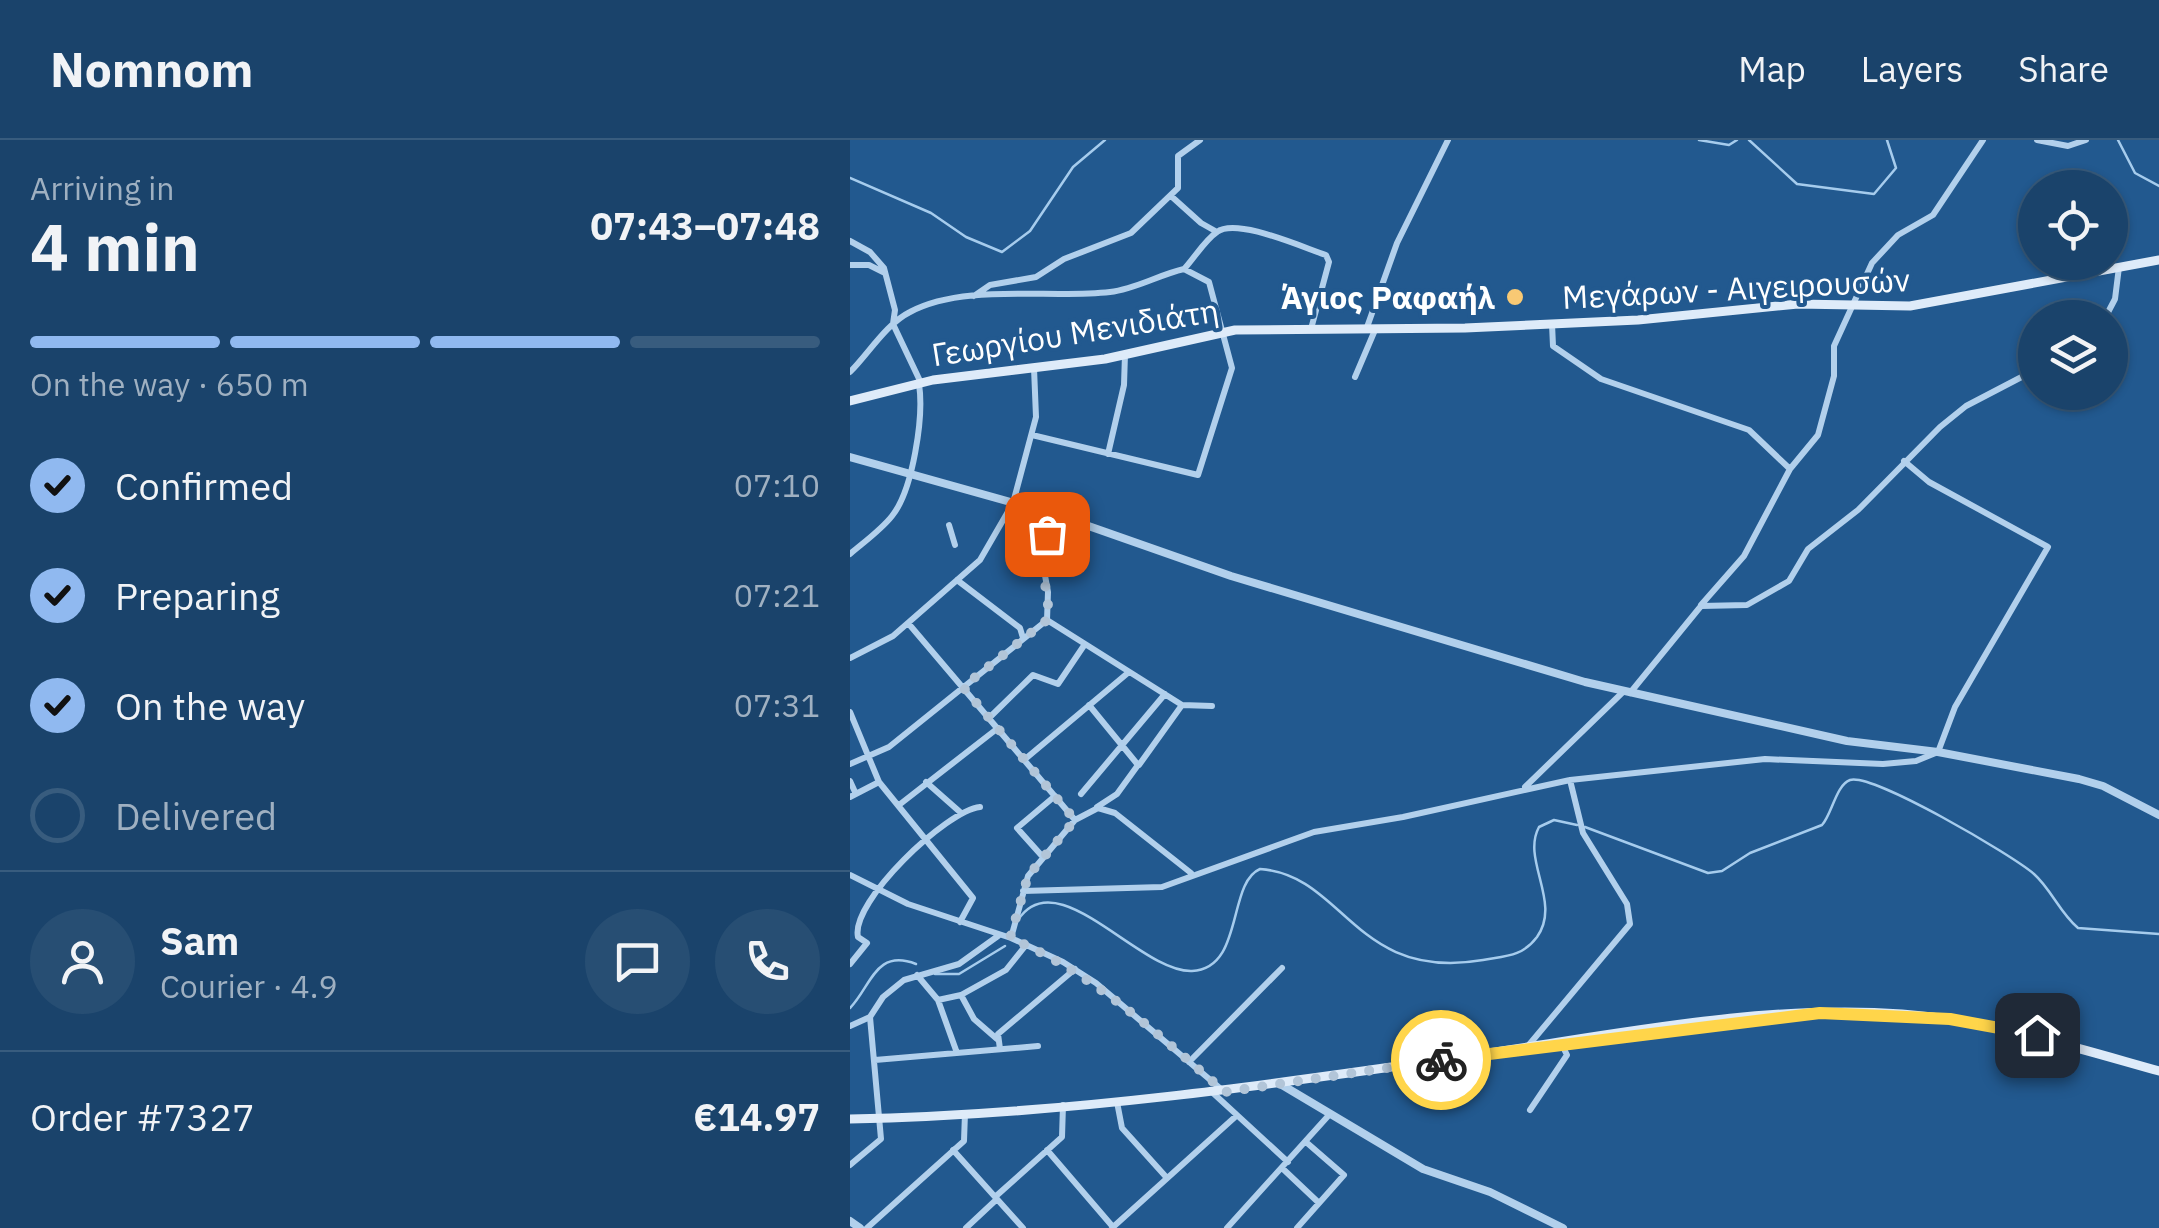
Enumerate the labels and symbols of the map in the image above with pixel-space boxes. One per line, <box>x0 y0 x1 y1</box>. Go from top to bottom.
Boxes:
street label: Μεγάρων - Αιγειρουσών <box>1561 258 1911 318</box>
place label: Άγιος Ραφαήλ <box>1281 276 1495 318</box>
marker: Άγιος Ραφαήλ <box>1504 286 1526 308</box>
street label: Γεωργίου Μενιδιάτη <box>929 289 1221 375</box>
pin <box>1005 492 1090 577</box>
pin <box>1995 993 2080 1078</box>
courier <box>1391 1010 1491 1110</box>

